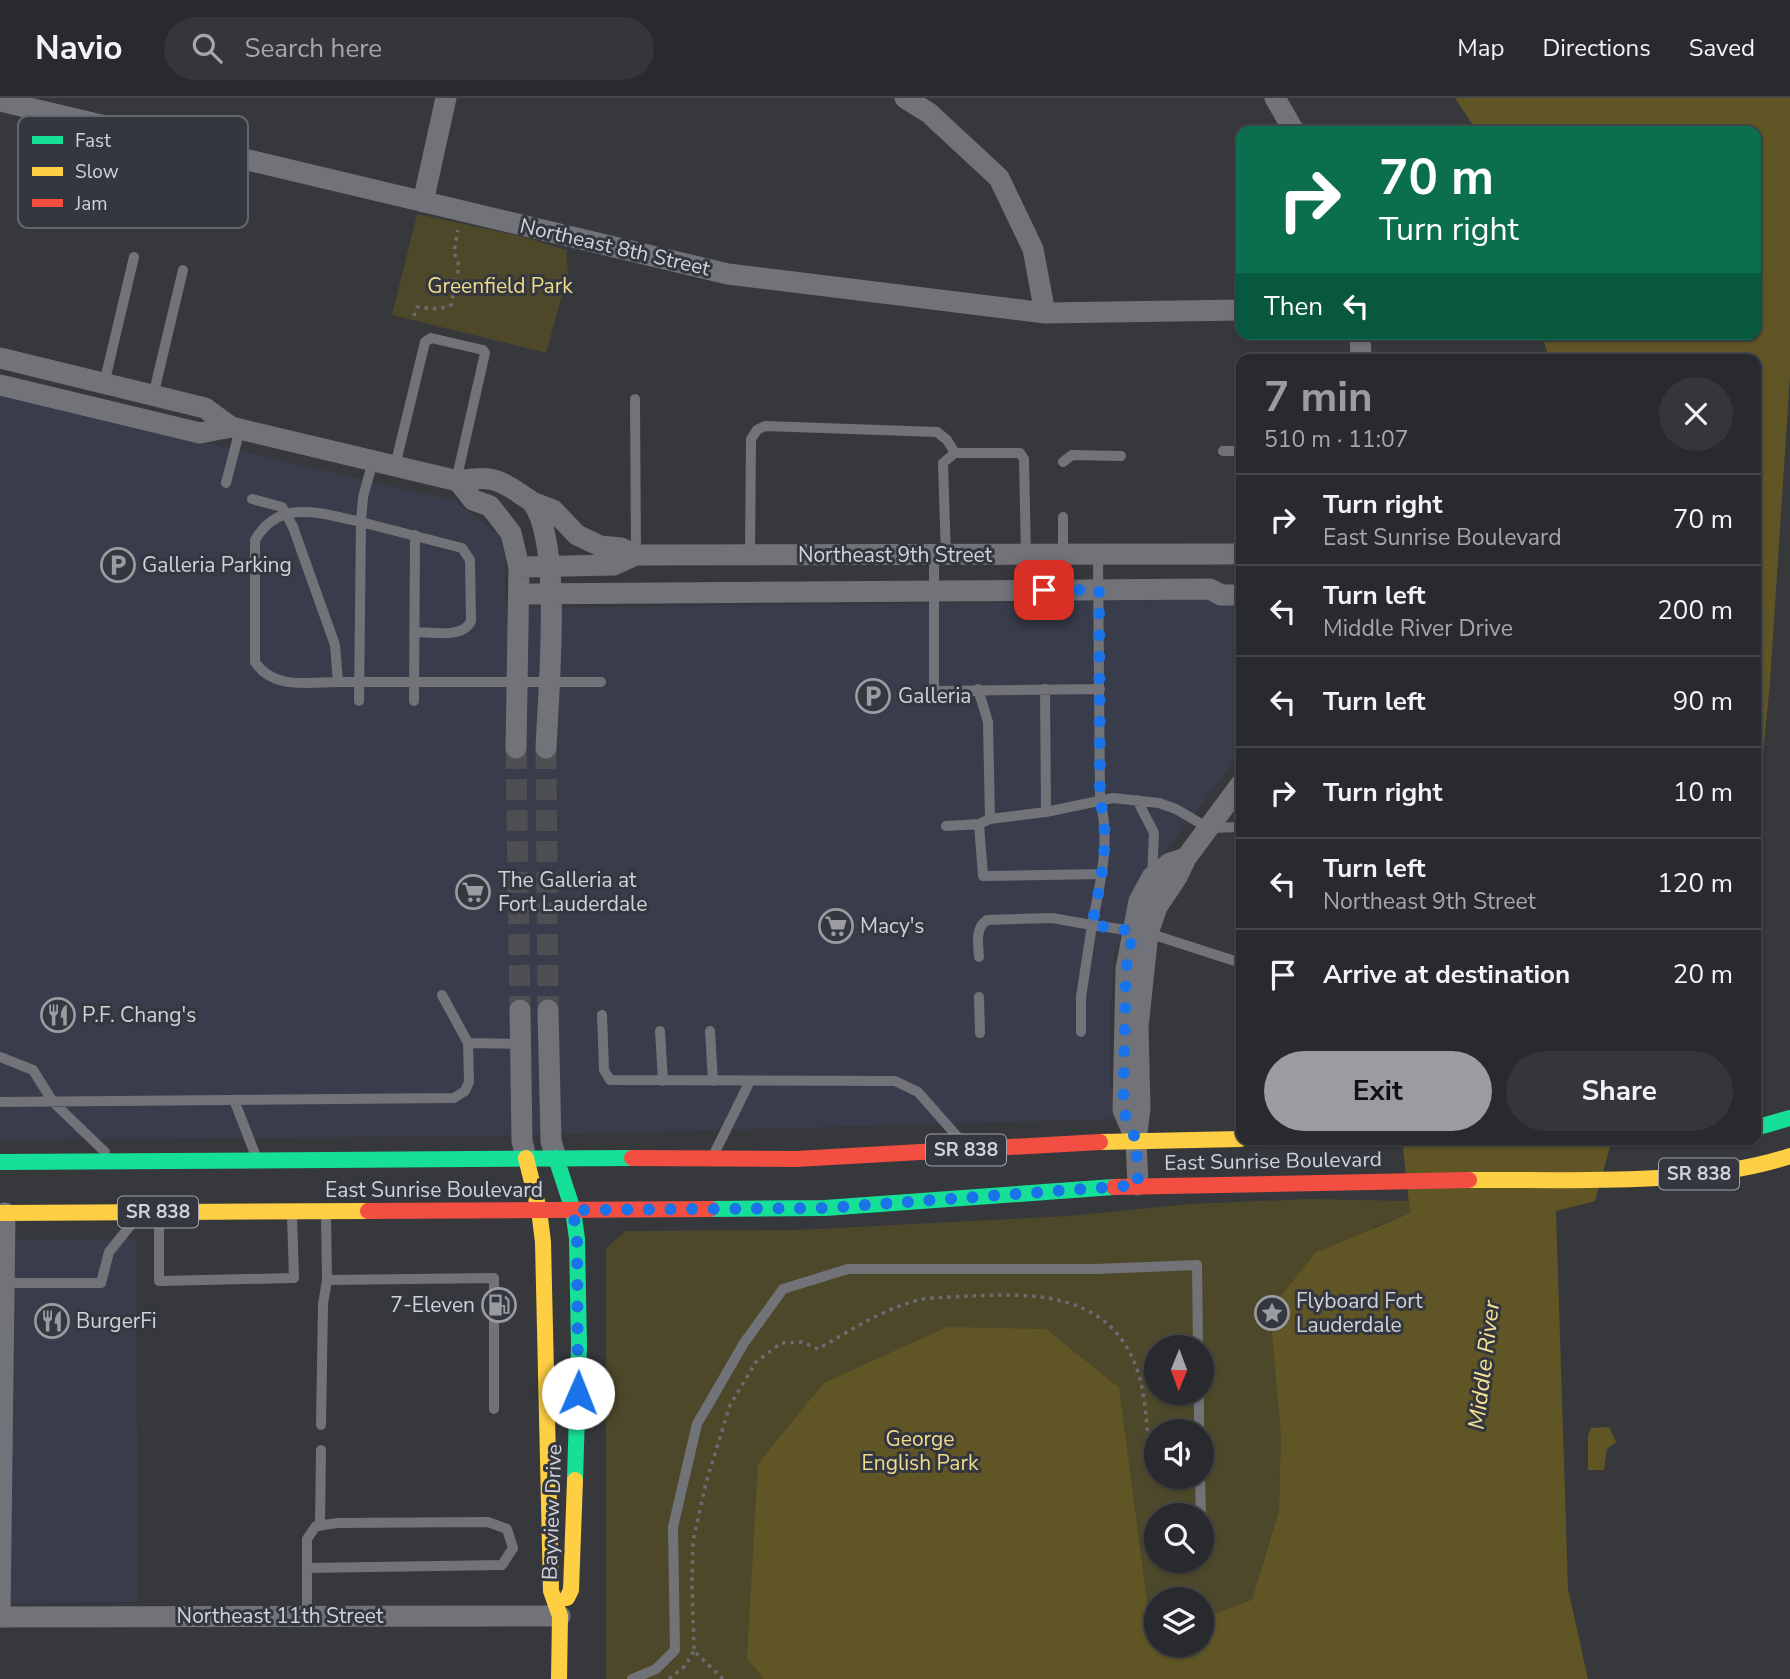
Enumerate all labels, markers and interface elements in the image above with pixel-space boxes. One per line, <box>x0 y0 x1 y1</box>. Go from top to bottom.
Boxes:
search box <box>164 17 654 80</box>
text: Navio <box>35 26 122 71</box>
icon: search <box>188 29 226 67</box>
text: Search here <box>244 31 382 66</box>
text: Map <box>1457 32 1504 64</box>
text: Directions <box>1542 32 1651 64</box>
text: Saved <box>1689 32 1755 64</box>
legend <box>18 116 248 228</box>
text: Fast <box>75 128 111 154</box>
text: 70 m <box>1379 144 1494 211</box>
icon: right <box>1264 154 1355 245</box>
text: Slow <box>75 159 119 185</box>
text: Jam <box>74 191 108 217</box>
text: Turn right <box>1379 208 1519 251</box>
street label: Northeast 8th Street <box>517 212 713 283</box>
park label: Greenfield Park <box>427 272 573 300</box>
icon: left <box>1337 287 1375 325</box>
text: Then <box>1264 289 1323 324</box>
text: 7 min <box>1264 369 1373 426</box>
button: close <box>1659 377 1733 451</box>
text: 510 m · 11:07 <box>1264 424 1409 455</box>
text: Turn right <box>1323 487 1442 522</box>
icon: right <box>1264 501 1302 539</box>
text: 70 m <box>1673 502 1733 537</box>
text: East Sunrise Boulevard <box>1323 522 1562 553</box>
street label: Northeast 9th Street <box>798 541 993 569</box>
parking icon: Galleria Parking <box>99 546 137 584</box>
place label: Galleria Parking <box>142 551 292 579</box>
pin <box>1014 560 1074 620</box>
icon: arrive <box>1025 571 1063 609</box>
text: Turn left <box>1323 578 1426 613</box>
icon: left <box>1264 592 1302 630</box>
text: 200 m <box>1657 593 1733 628</box>
text: Middle River Drive <box>1323 613 1513 644</box>
parking icon: Galleria <box>854 677 892 715</box>
place label: Galleria <box>898 682 971 710</box>
icon: left <box>1264 683 1302 721</box>
text: Turn left <box>1323 684 1426 719</box>
text: 90 m <box>1673 684 1733 719</box>
icon: right <box>1264 774 1302 812</box>
text: Turn right <box>1323 775 1442 810</box>
text: 10 m <box>1673 775 1733 810</box>
text: Turn left <box>1323 851 1426 886</box>
icon: left <box>1264 865 1302 903</box>
place label: The Galleria at Fort Lauderdale <box>498 866 647 918</box>
text: 120 m <box>1657 866 1733 901</box>
supermarket icon: The Galleria at Fort Lauderdale <box>454 873 492 911</box>
text: Northeast 9th Street <box>1323 886 1536 917</box>
supermarket icon: Macy's <box>817 907 855 945</box>
place label: Macy's <box>860 912 924 940</box>
icon: arrive <box>1264 956 1302 994</box>
text: Arrive at destination <box>1323 957 1570 992</box>
text: 20 m <box>1673 957 1733 992</box>
restaurant icon: P.F. Chang's <box>39 996 77 1034</box>
place label: P.F. Chang's <box>82 1001 196 1029</box>
button: Exit <box>1264 1051 1492 1131</box>
button: Share <box>1506 1051 1733 1131</box>
road number: SR 838 <box>926 1134 1006 1166</box>
street label: East Sunrise Boulevard <box>1164 1145 1382 1177</box>
road number: SR 838 <box>1659 1158 1739 1190</box>
street label: East Sunrise Boulevard <box>325 1176 543 1204</box>
road number: SR 838 <box>118 1196 198 1228</box>
fuel station icon: 7-Eleven <box>480 1286 518 1324</box>
place label: Flyboard Fort Lauderdale <box>1296 1287 1423 1339</box>
place label: 7-Eleven <box>390 1291 475 1319</box>
place icon: Flyboard Fort Lauderdale <box>1253 1294 1291 1332</box>
water label: Middle River <box>1461 1298 1507 1431</box>
restaurant icon: BurgerFi <box>33 1302 71 1340</box>
place label: BurgerFi <box>76 1307 157 1335</box>
north arrow <box>1144 1335 1214 1405</box>
map controls <box>1144 1335 1214 1657</box>
position arrow <box>541 1356 615 1430</box>
button: sound <box>1144 1419 1214 1489</box>
park label: George English Park <box>862 1425 979 1477</box>
street label: Bayview Drive <box>536 1444 568 1580</box>
button: search <box>1144 1503 1214 1573</box>
button: layers <box>1144 1587 1214 1657</box>
street label: Northeast 11th Street <box>177 1602 384 1630</box>

